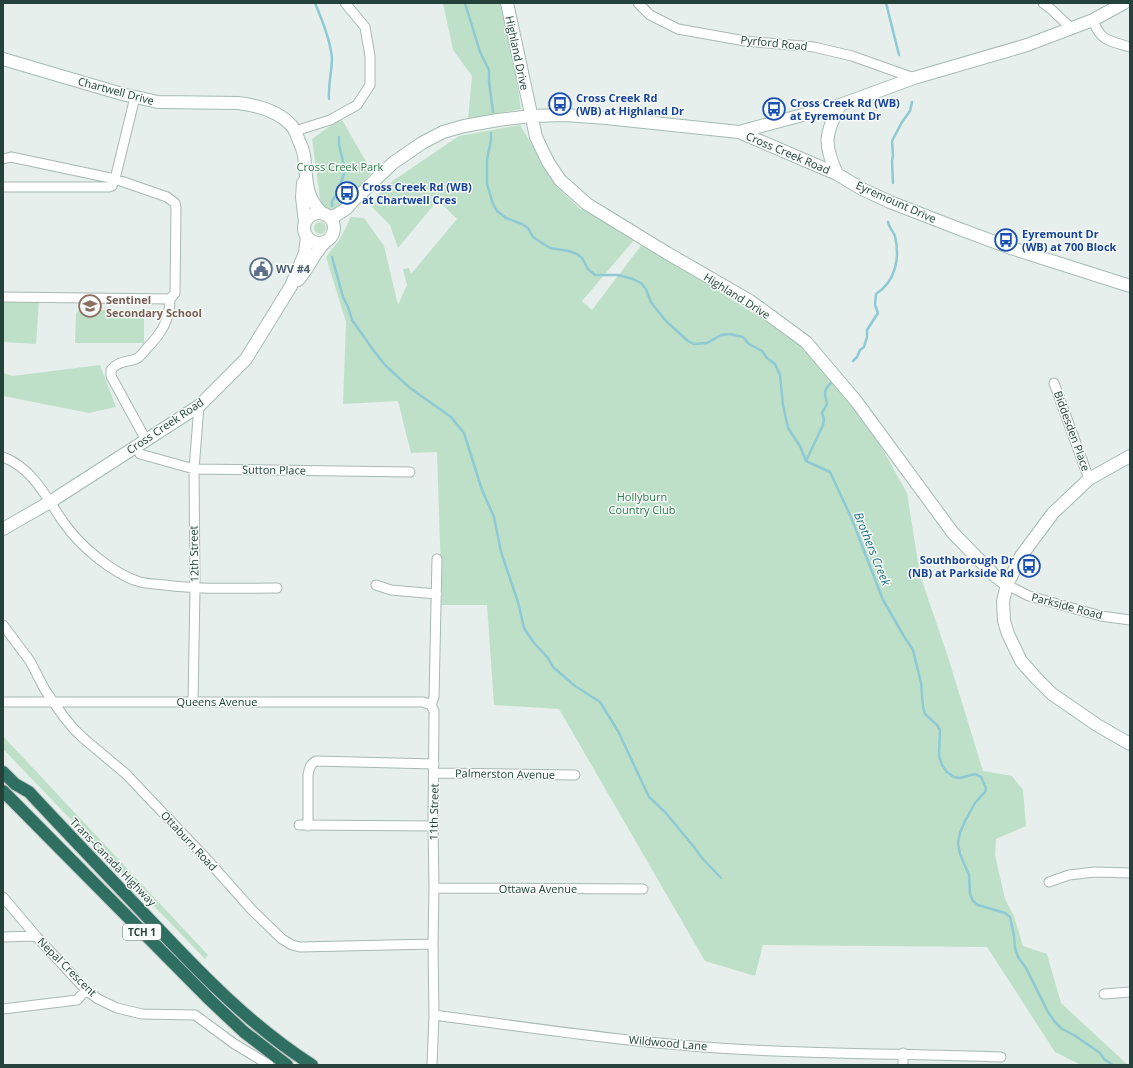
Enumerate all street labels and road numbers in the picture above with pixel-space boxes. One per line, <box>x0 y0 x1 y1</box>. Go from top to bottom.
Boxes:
street label: Highland Drive <box>502 14 533 92</box>
street label: Pyrford Road <box>740 32 808 53</box>
street label: Chartwell Drive <box>76 73 156 108</box>
street label: Cross Creek Road <box>744 128 833 177</box>
street label: Eyremount Drive <box>854 177 939 226</box>
street label: Highland Drive <box>701 269 773 322</box>
street label: Biddesden Place <box>1051 389 1094 473</box>
street label: Cross Creek Road <box>123 394 206 457</box>
street label: Sutton Place <box>242 461 306 478</box>
street label: 12th Street <box>186 525 201 583</box>
street label: Parkside Road <box>1030 589 1104 622</box>
street label: Queens Avenue <box>177 694 257 709</box>
street label: Palmerston Avenue <box>455 765 555 782</box>
street label: 11th Street <box>426 783 441 841</box>
street label: Ottaburn Road <box>158 808 221 874</box>
street label: Trans-Canada Highway <box>67 814 160 909</box>
street label: Ottawa Avenue <box>499 881 577 896</box>
road number: TCH 1 <box>123 924 161 940</box>
street label: Nepal Crescent <box>35 934 100 1000</box>
street label: Wildwood Lane <box>628 1032 708 1053</box>

